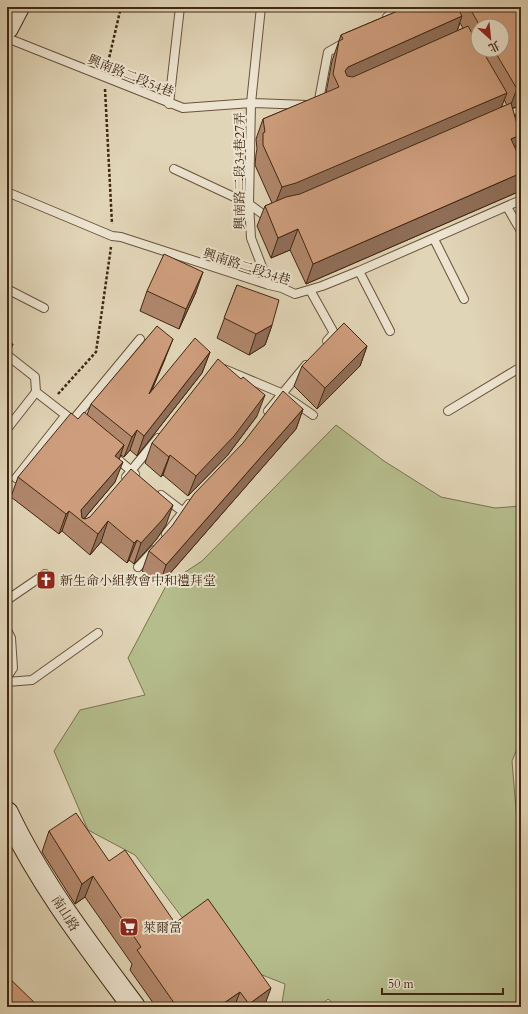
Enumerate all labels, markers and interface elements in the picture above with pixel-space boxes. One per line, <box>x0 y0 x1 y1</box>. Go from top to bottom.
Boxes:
north arrow <box>470 18 510 58</box>
text: 北 <box>486 37 503 56</box>
street label: 興南路二段54巷 <box>85 50 176 101</box>
street label: 興南路二段34巷27弄 <box>231 112 249 230</box>
street label: 興南路二段34巷 <box>200 244 293 290</box>
church icon: 新生命小組教會中和禮拜堂 <box>35 569 57 591</box>
place label: 新生命小組教會中和禮拜堂 <box>60 572 216 590</box>
street label: 南山路 <box>47 892 83 935</box>
supermarket icon: 萊爾富 <box>118 916 140 938</box>
place label: 萊爾富 <box>143 919 182 937</box>
scale bar <box>382 970 503 996</box>
text: 50 m <box>388 976 415 992</box>

